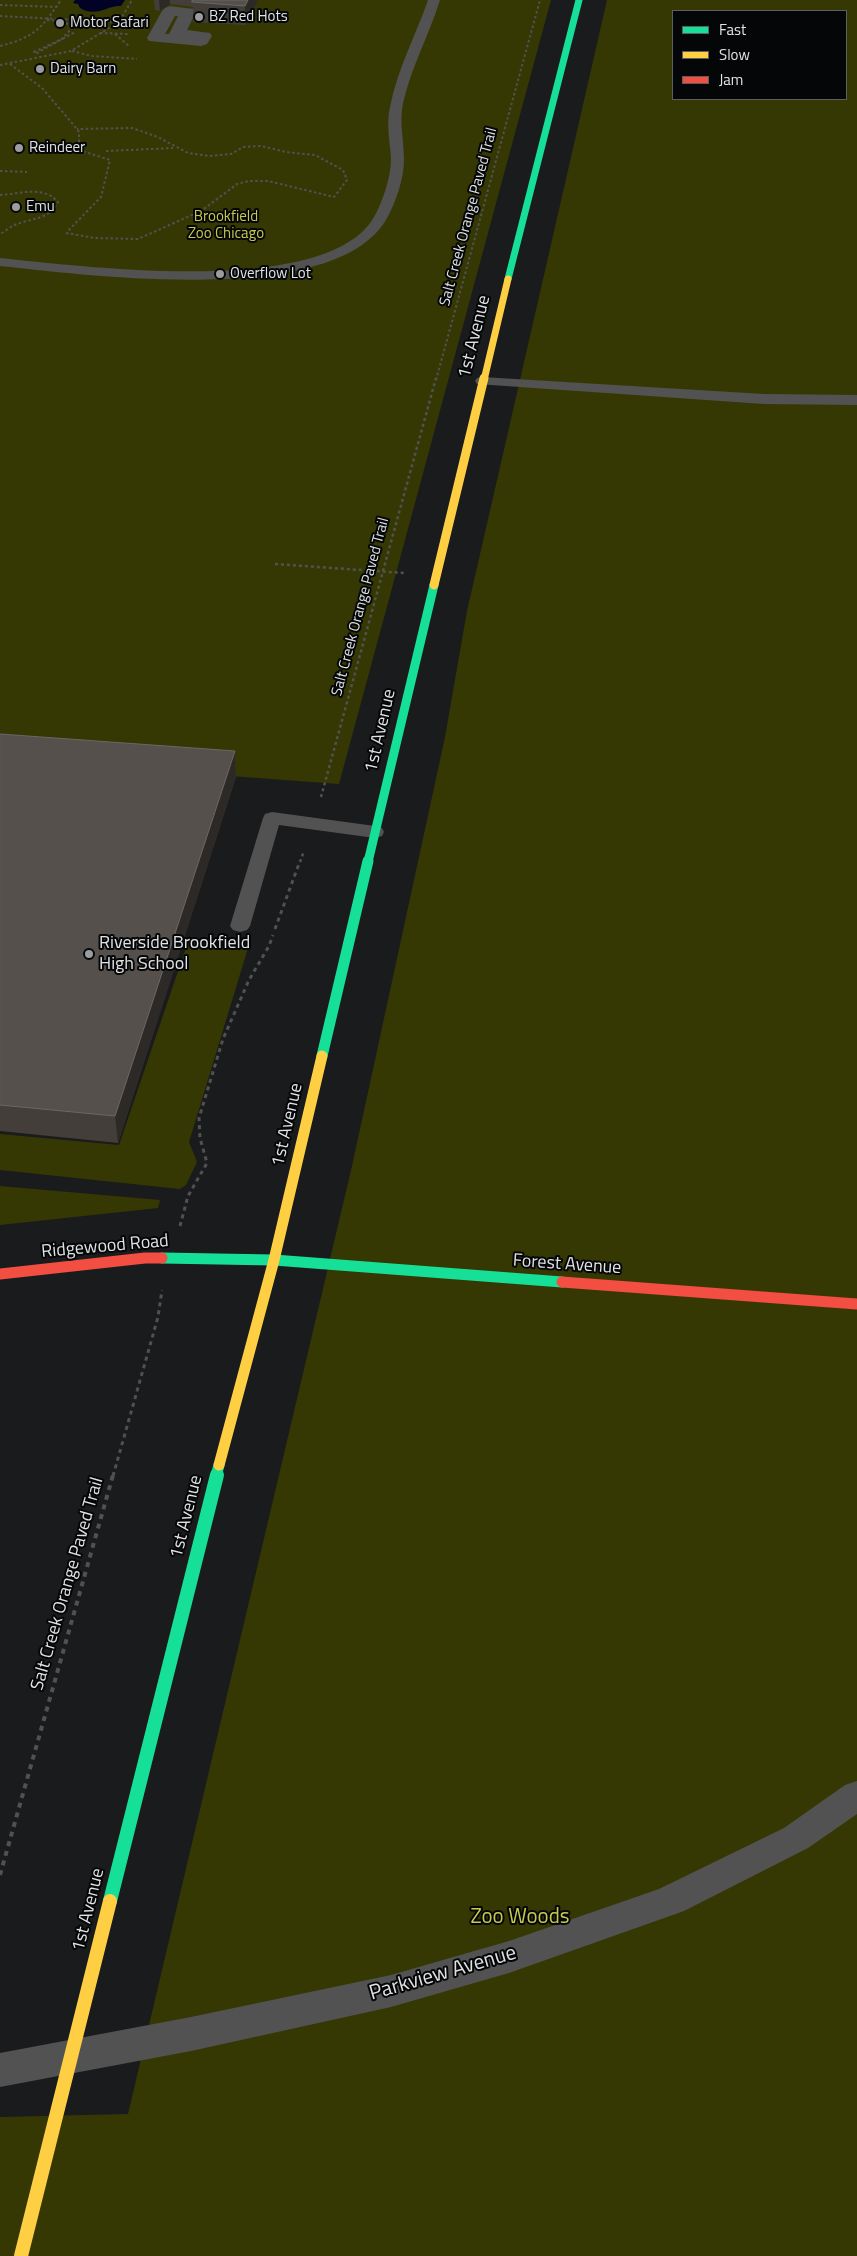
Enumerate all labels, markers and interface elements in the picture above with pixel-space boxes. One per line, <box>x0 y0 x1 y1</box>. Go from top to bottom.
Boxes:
place label: BZ Red Hots <box>209 8 288 26</box>
legend <box>672 10 847 100</box>
marker: BZ Red Hots <box>193 11 205 23</box>
place label: Motor Safari <box>70 14 149 32</box>
marker: Motor Safari <box>54 17 66 29</box>
text: Fast <box>719 18 746 41</box>
text: Slow <box>719 43 750 66</box>
place label: Dairy Barn <box>50 60 116 78</box>
marker: Dairy Barn <box>34 63 46 75</box>
text: Jam <box>719 68 743 91</box>
street label: Salt Creek Orange Paved Trail <box>437 126 501 308</box>
place label: Reindeer <box>29 139 85 157</box>
marker: Reindeer <box>13 142 25 154</box>
place label: Emu <box>26 198 55 216</box>
marker: Emu <box>10 201 22 213</box>
park label: Brookfield Zoo Chicago <box>188 208 264 243</box>
place label: Overflow Lot <box>230 265 311 283</box>
marker: Overflow Lot <box>214 268 226 280</box>
street label: 1st Avenue <box>454 293 496 381</box>
street label: Salt Creek Orange Paved Trail <box>329 516 393 698</box>
street label: 1st Avenue <box>361 687 401 775</box>
place label: Riverside Brookfield High School <box>99 933 250 976</box>
marker: Riverside Brookfield High School <box>83 948 95 960</box>
street label: 1st Avenue <box>268 1081 308 1169</box>
street label: Ridgewood Road <box>40 1231 170 1263</box>
street label: Forest Avenue <box>512 1250 622 1280</box>
street label: 1st Avenue <box>166 1473 208 1561</box>
street label: Salt Creek Orange Paved Trail <box>27 1475 109 1693</box>
street label: 1st Avenue <box>68 1866 110 1954</box>
park label: Zoo Woods <box>470 1905 570 1931</box>
street label: Parkview Avenue <box>367 1941 519 2007</box>

